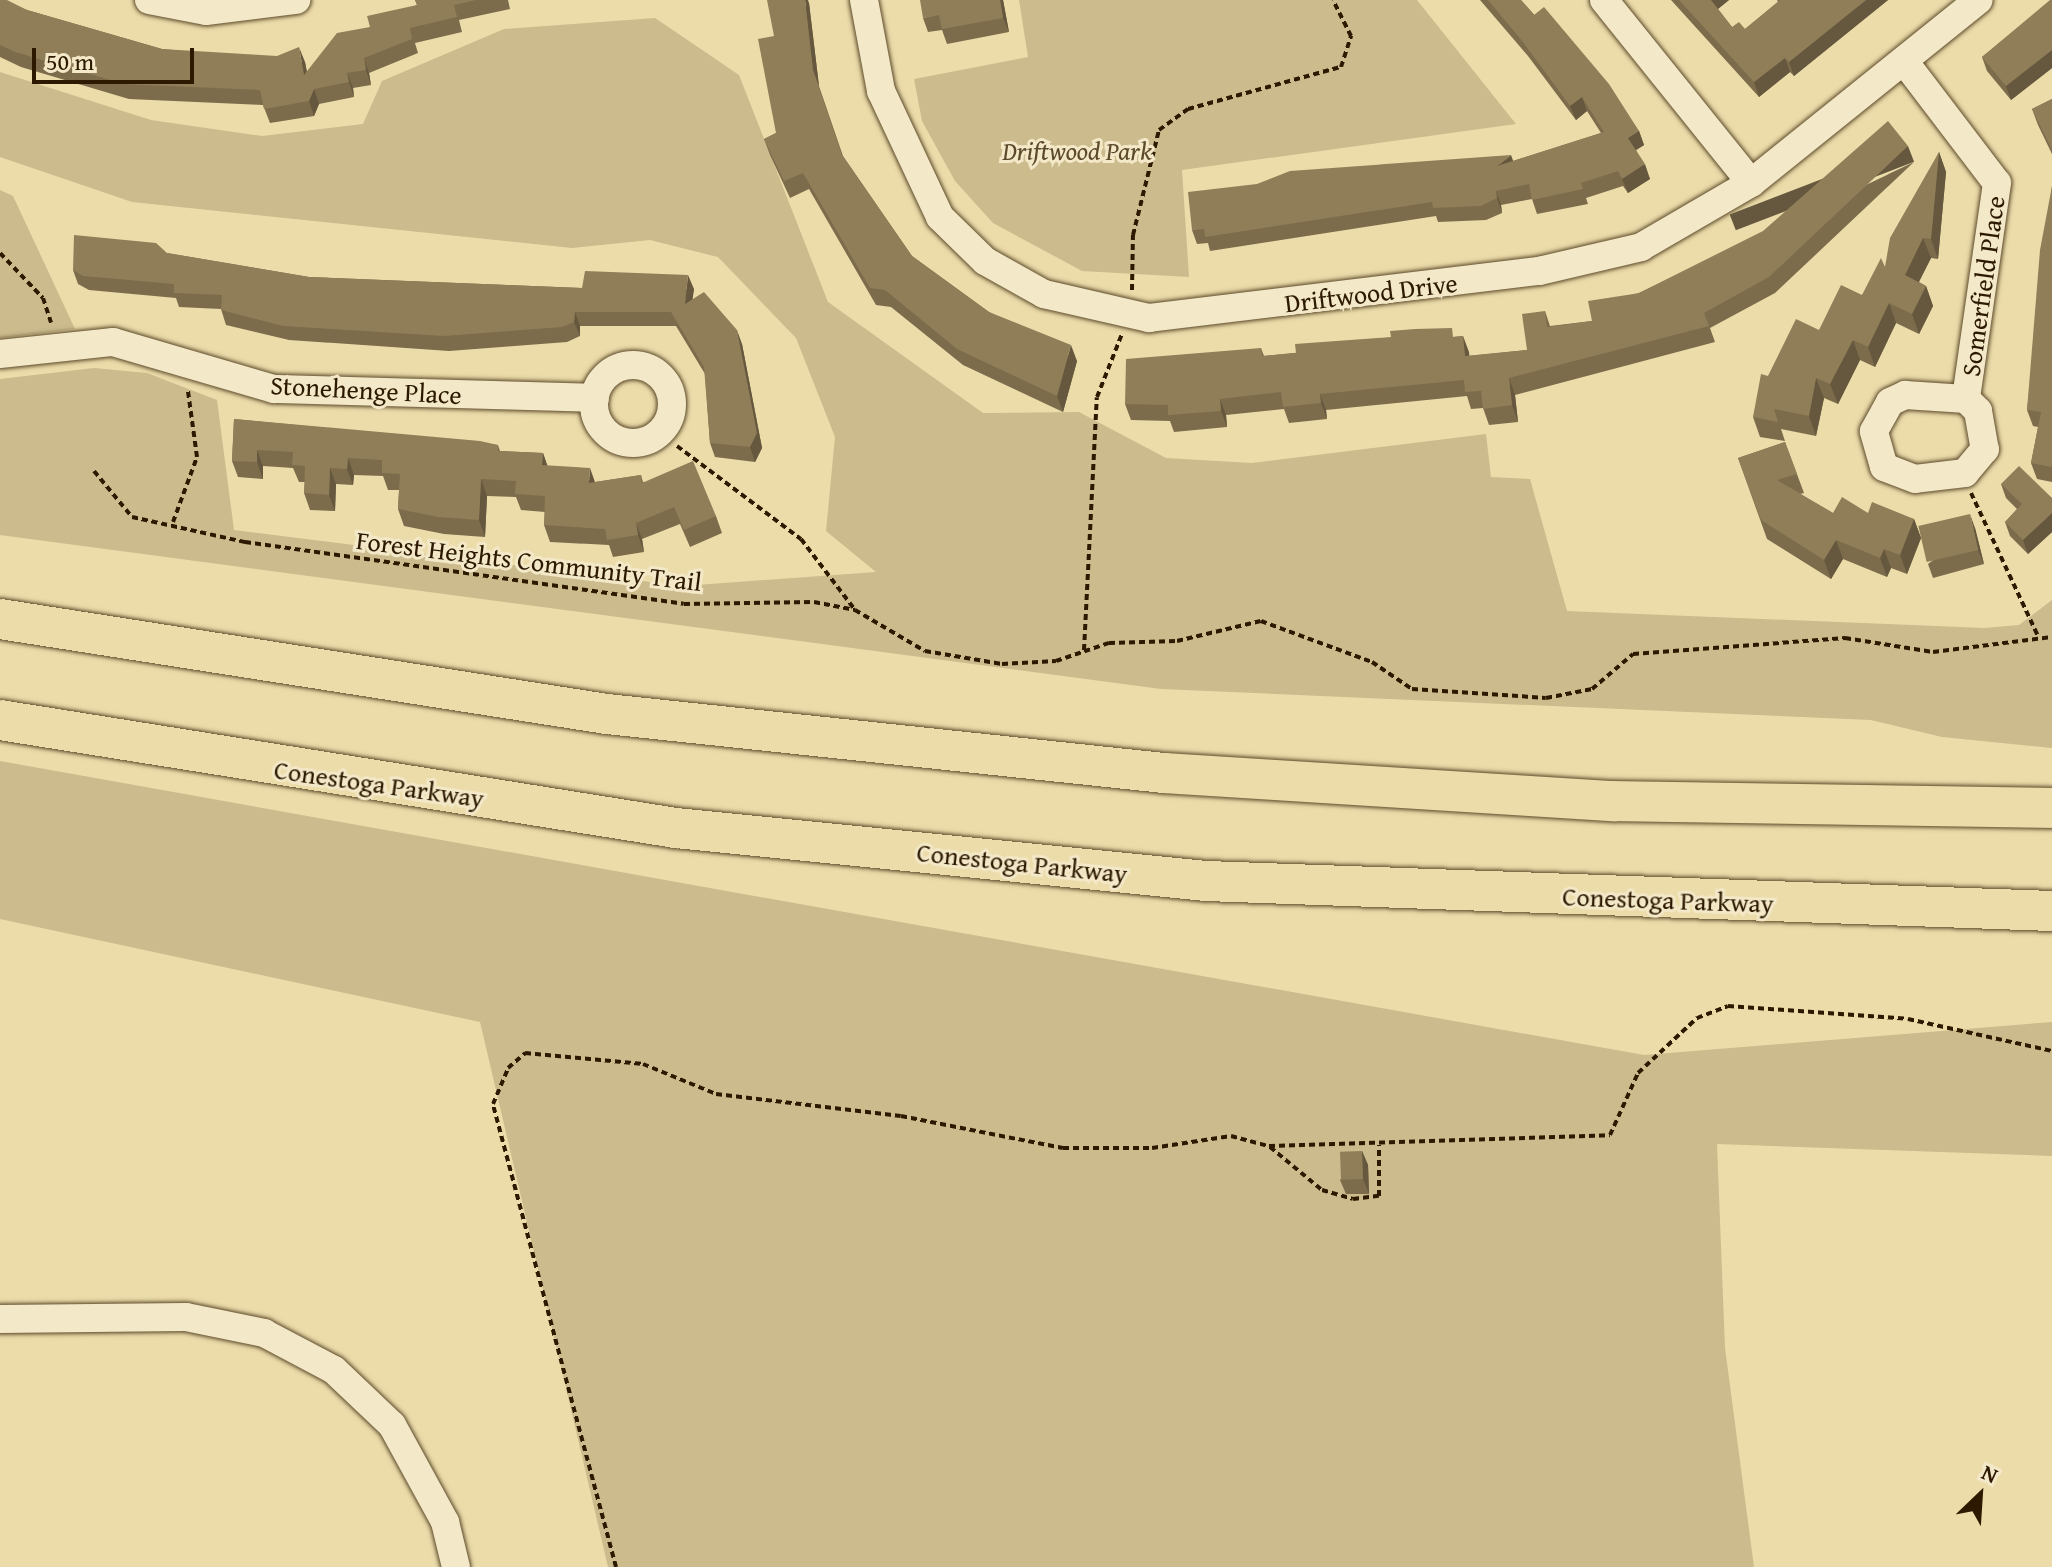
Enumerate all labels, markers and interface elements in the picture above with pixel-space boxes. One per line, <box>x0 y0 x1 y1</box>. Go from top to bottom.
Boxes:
scale bar <box>36 32 198 82</box>
text: 50 m <box>46 44 94 79</box>
park label: Driftwood Park <box>1002 135 1152 167</box>
street label: Somerfield Place <box>1955 194 2011 378</box>
street label: Driftwood Drive <box>1283 267 1459 319</box>
street label: Stonehenge Place <box>270 369 462 411</box>
street label: Forest Heights Community Trail <box>354 524 704 598</box>
street label: Conestoga Parkway <box>272 754 486 814</box>
street label: Conestoga Parkway <box>915 836 1129 890</box>
street label: Conestoga Parkway <box>1562 881 1774 919</box>
north arrow <box>1940 1455 2020 1535</box>
text: N <box>1977 1456 2004 1491</box>

